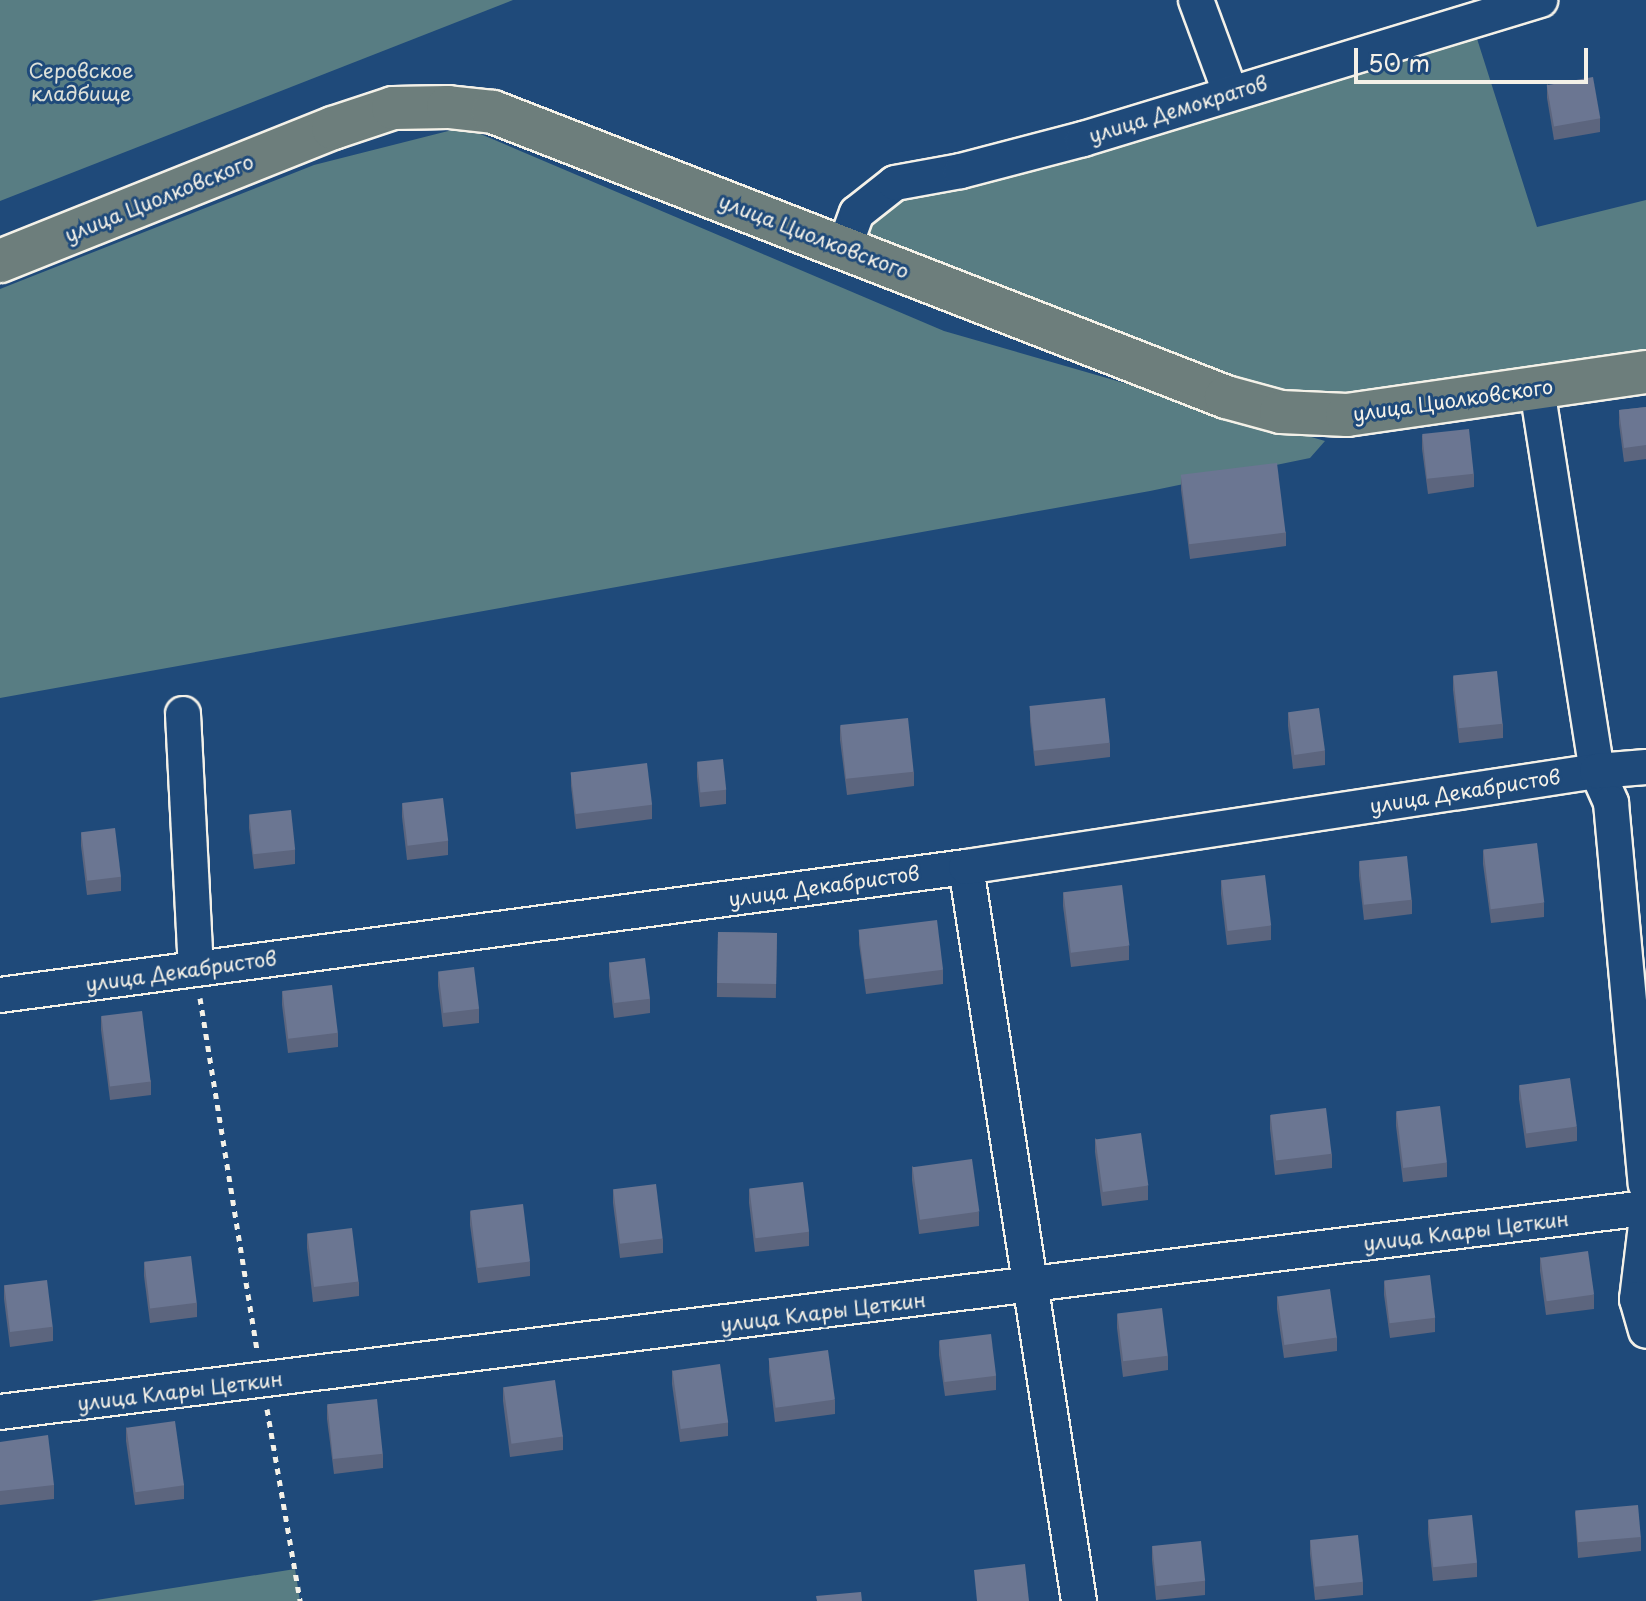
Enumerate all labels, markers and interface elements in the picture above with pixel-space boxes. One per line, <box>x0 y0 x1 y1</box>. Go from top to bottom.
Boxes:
scale bar <box>1358 32 1592 82</box>
text: 50 m <box>1368 44 1430 80</box>
park label: Серовское кладбище <box>29 58 133 105</box>
street label: улица Демократов <box>1085 70 1271 148</box>
street label: улица Циолковского <box>60 149 258 247</box>
street label: улица Циолковского <box>715 188 913 284</box>
street label: улица Циолковского <box>1351 374 1555 426</box>
street label: улица Декабристов <box>1368 764 1562 818</box>
street label: улица Декабристов <box>727 861 921 911</box>
street label: улица Декабристов <box>84 946 278 996</box>
street label: улица Клары Цеткин <box>1362 1206 1570 1256</box>
street label: улица Клары Цеткин <box>719 1287 927 1337</box>
street label: улица Клары Цеткин <box>76 1366 284 1416</box>

